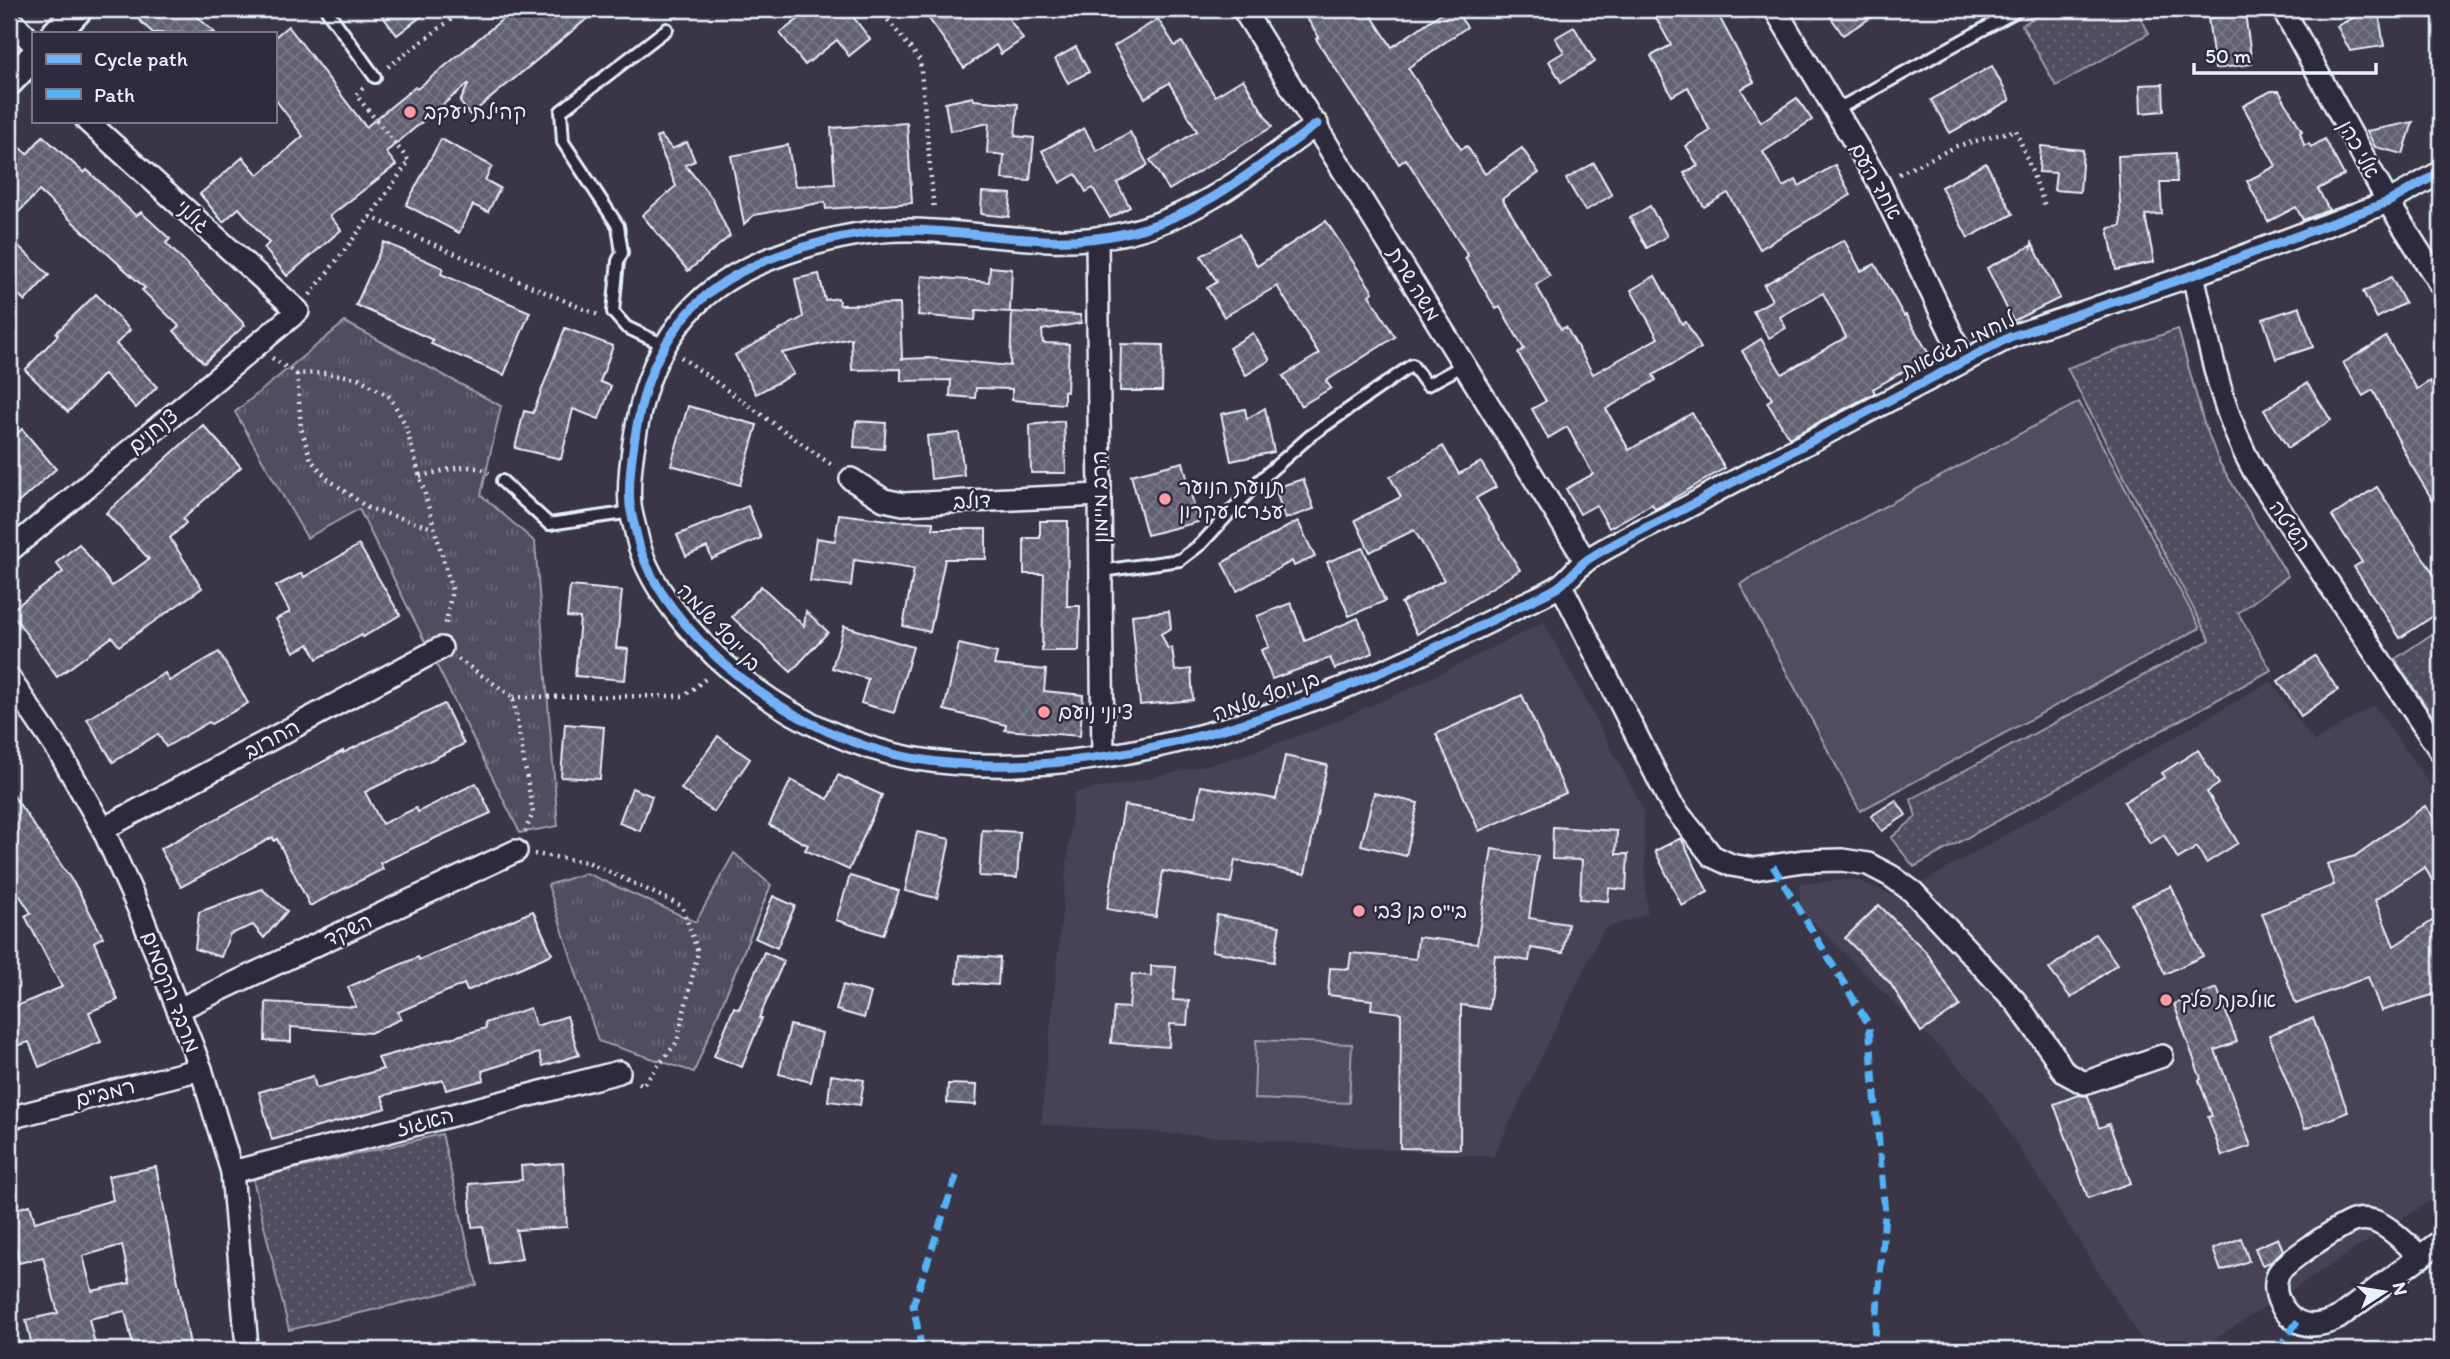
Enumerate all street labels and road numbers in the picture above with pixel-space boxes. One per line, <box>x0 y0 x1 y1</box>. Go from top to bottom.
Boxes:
street label: אלי כהן <box>2333 115 2385 183</box>
street label: אחד העם <box>1845 138 1908 224</box>
street label: גולני <box>171 194 215 237</box>
street label: משה שרת <box>1382 241 1446 325</box>
street label: לוחמי הגטאות <box>1895 306 2020 384</box>
street label: צנחנים <box>123 403 183 459</box>
street label: הרב מיימון <box>1086 451 1114 543</box>
street label: דולב <box>952 487 992 514</box>
street label: השיטה <box>2264 495 2317 556</box>
street label: בן יוסף שלמה <box>672 577 766 677</box>
street label: בן יוסף שלמה <box>1209 666 1323 726</box>
street label: החרוב <box>240 714 304 764</box>
street label: השקד <box>320 908 376 952</box>
street label: מרבד הקסמים <box>136 928 206 1056</box>
street label: רמב"ם <box>72 1073 137 1112</box>
street label: האגוז <box>393 1102 456 1141</box>

